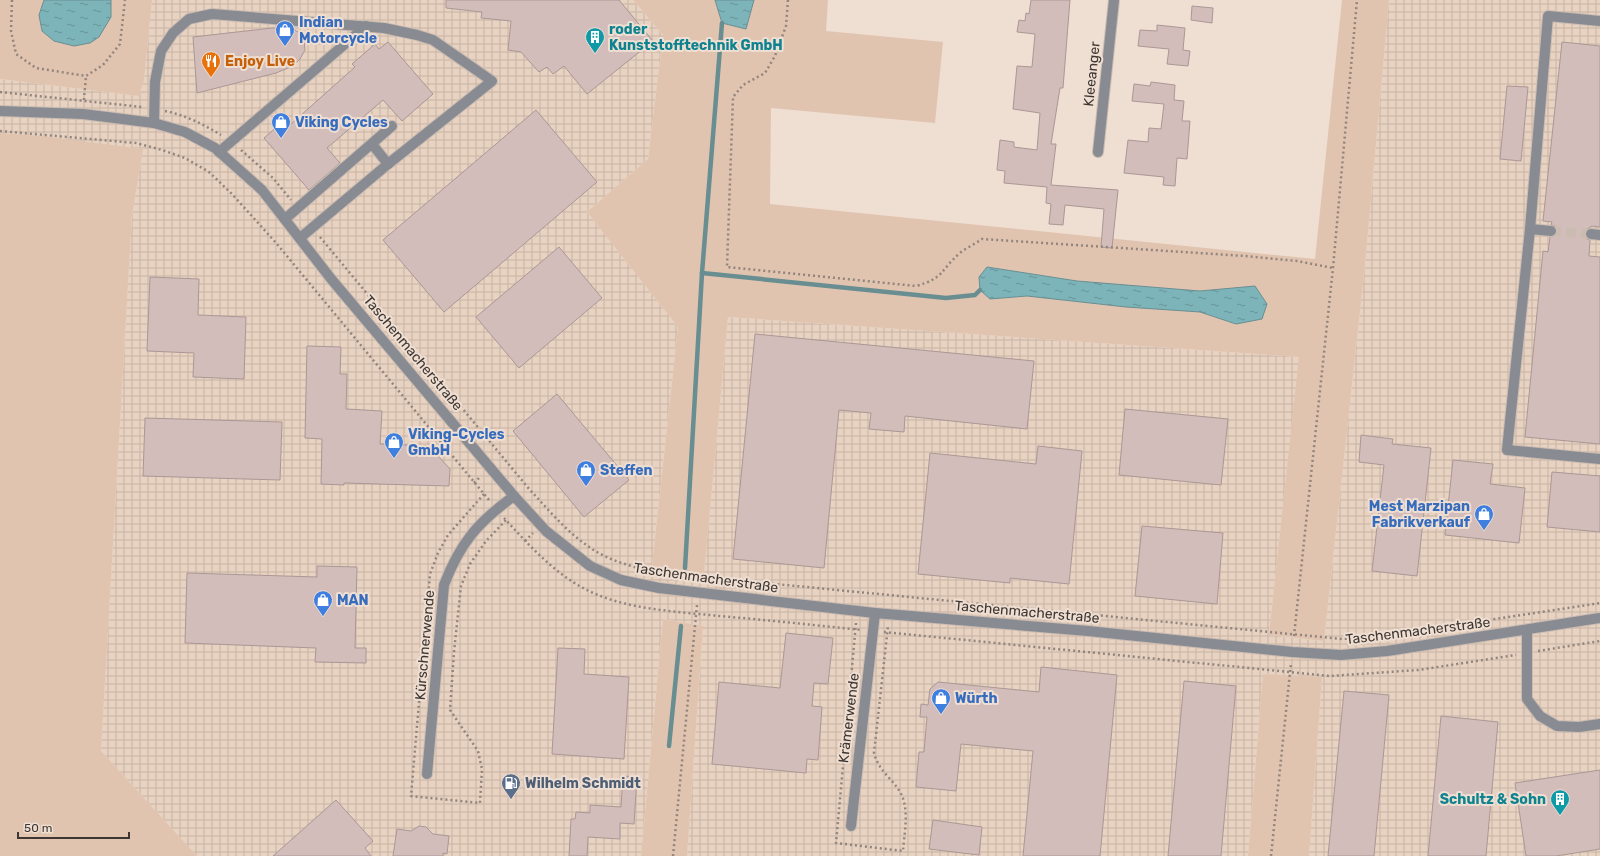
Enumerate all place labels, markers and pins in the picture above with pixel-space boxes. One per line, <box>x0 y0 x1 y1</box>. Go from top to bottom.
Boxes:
place label: Indian Motorcycle <box>299 14 377 47</box>
shop icon: Indian Motorcycle <box>274 19 296 47</box>
place label: roder Kunststofftechnik GmbH <box>609 21 783 54</box>
building icon: roder Kunststofftechnik GmbH <box>584 26 606 54</box>
restaurant icon: Enjoy Live <box>200 50 222 78</box>
place label: Enjoy Live <box>225 53 295 70</box>
shop icon: Viking Cycles <box>270 111 292 139</box>
place label: Viking Cycles <box>295 114 388 131</box>
place label: Viking-Cycles GmbH <box>408 426 505 459</box>
shop icon: Viking-Cycles GmbH <box>383 431 405 459</box>
shop icon: Steffen <box>575 459 597 487</box>
place label: Steffen <box>600 462 653 479</box>
place label: Mest Marzipan Fabrikverkauf <box>1369 498 1471 531</box>
shop icon: Mest Marzipan Fabrikverkauf <box>1473 503 1495 531</box>
shop icon: MAN <box>312 589 334 617</box>
place label: MAN <box>337 592 369 609</box>
shop icon: Würth <box>930 687 952 715</box>
place label: Würth <box>955 690 997 707</box>
fuel station icon: Wilhelm Schmidt <box>500 772 522 800</box>
place label: Wilhelm Schmidt <box>525 775 641 792</box>
building icon: Schultz & Sohn <box>1549 788 1571 816</box>
place label: Schultz & Sohn <box>1440 791 1546 808</box>

